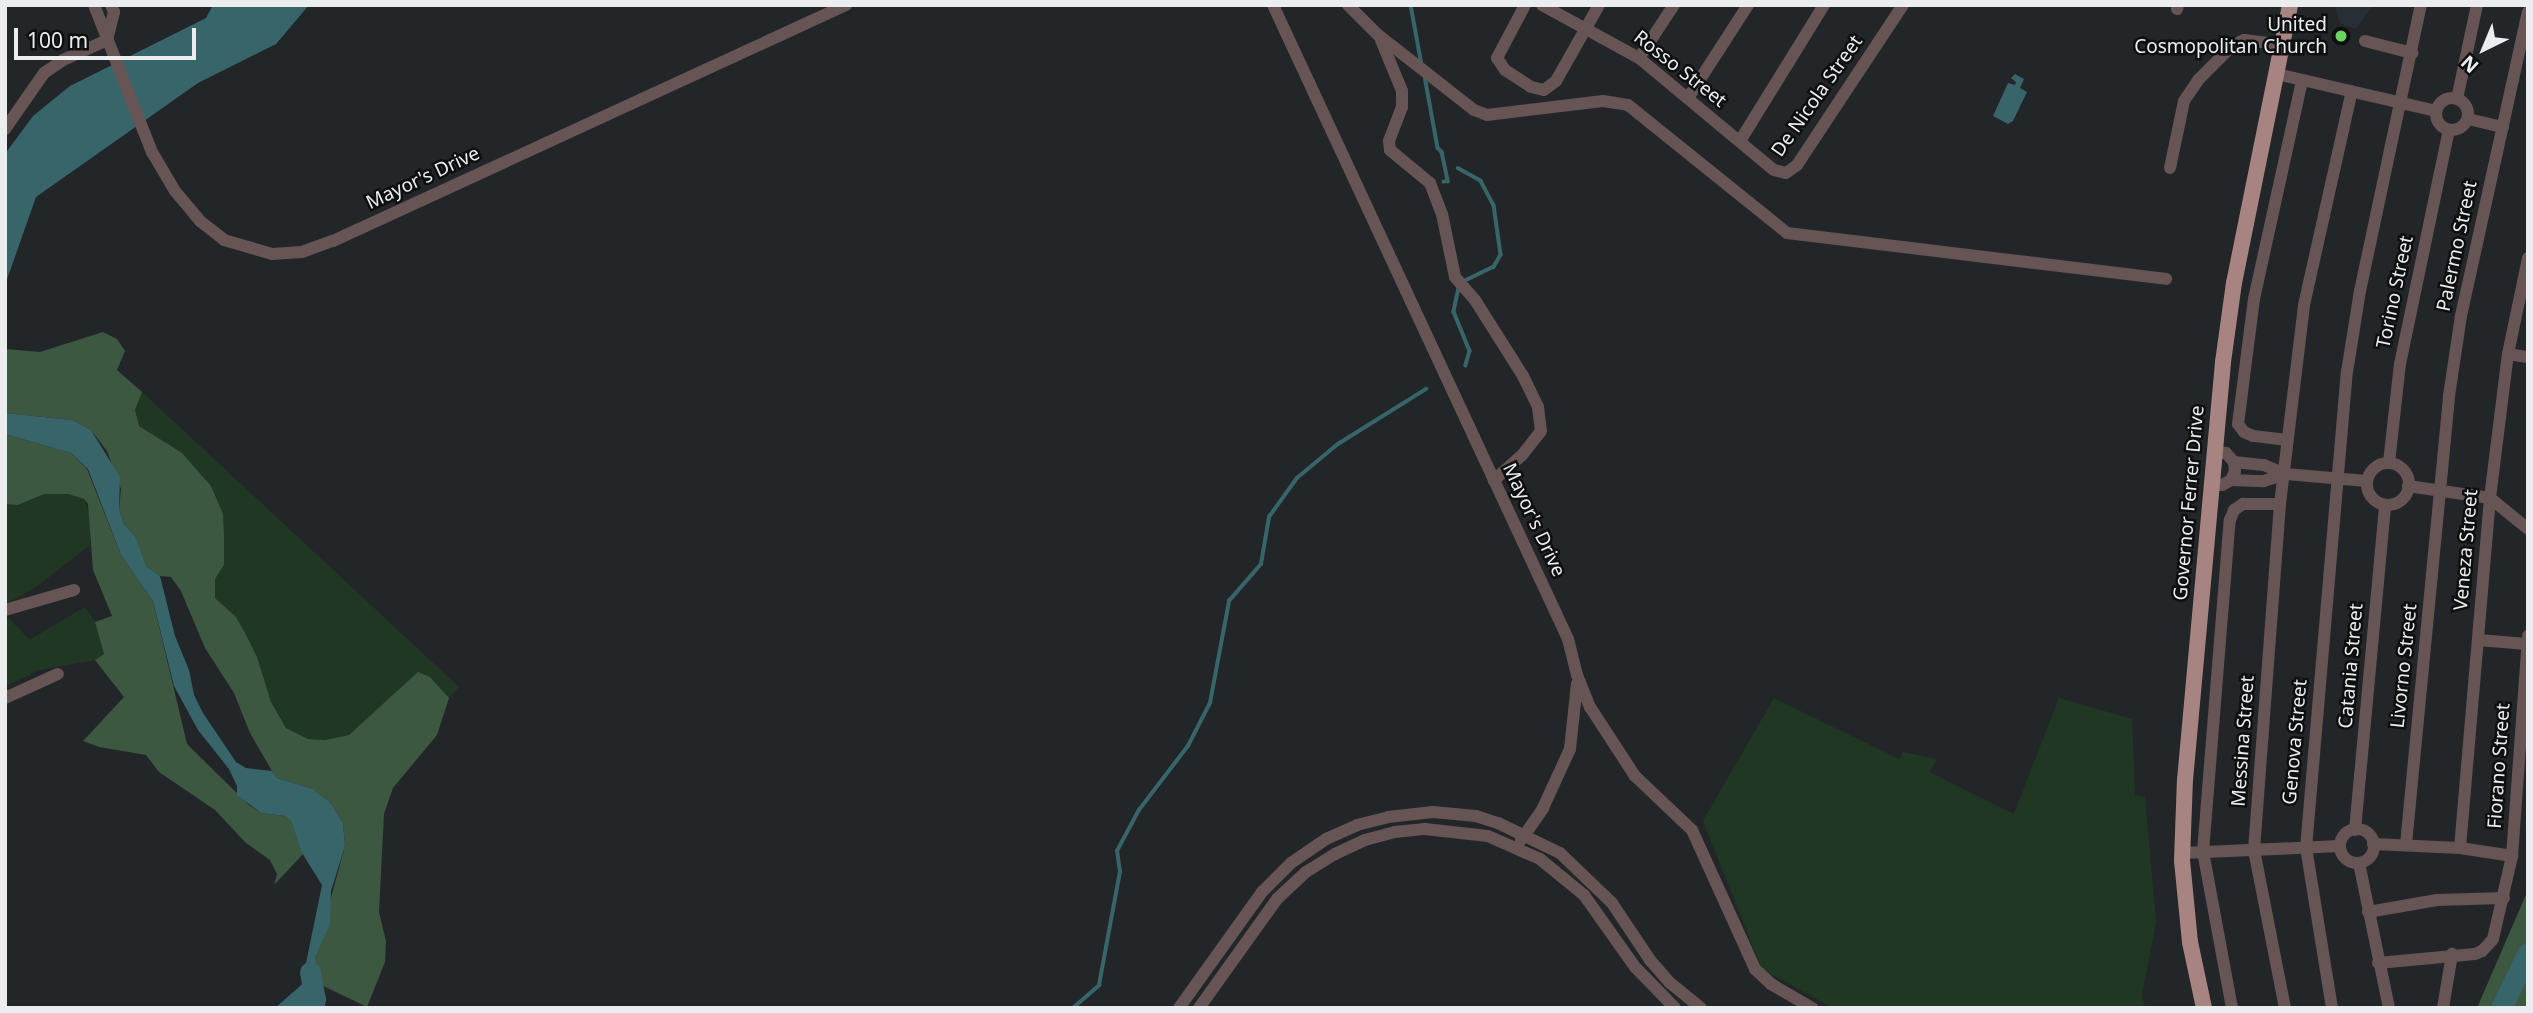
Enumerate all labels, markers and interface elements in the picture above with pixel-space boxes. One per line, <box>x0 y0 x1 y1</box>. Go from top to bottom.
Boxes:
scale bar <box>18 14 200 58</box>
place label: United Cosmopolitan Church <box>2134 14 2327 58</box>
north arrow <box>2449 14 2519 84</box>
text: 100 m <box>27 26 88 54</box>
street label: Rosso Street <box>1629 26 1731 112</box>
marker: United Cosmopolitan Church <box>2333 28 2349 44</box>
street label: De Nicola Street <box>1767 31 1867 161</box>
text: N <box>2455 50 2484 79</box>
street label: Mayor's Drive <box>363 142 483 214</box>
street label: Palermo Street <box>2432 179 2482 313</box>
street label: Torino Street <box>2372 234 2418 350</box>
street label: Governor Ferrer Drive <box>2169 405 2209 601</box>
street label: Mayor's Drive <box>1498 460 1570 580</box>
street label: Veneza Street <box>2449 488 2483 612</box>
street label: Catania Street <box>2334 603 2368 729</box>
street label: Livorno Street <box>2386 603 2422 729</box>
street label: Messina Street <box>2227 675 2259 807</box>
street label: Genova Street <box>2278 678 2312 806</box>
street label: Fiorano Street <box>2483 703 2515 829</box>

